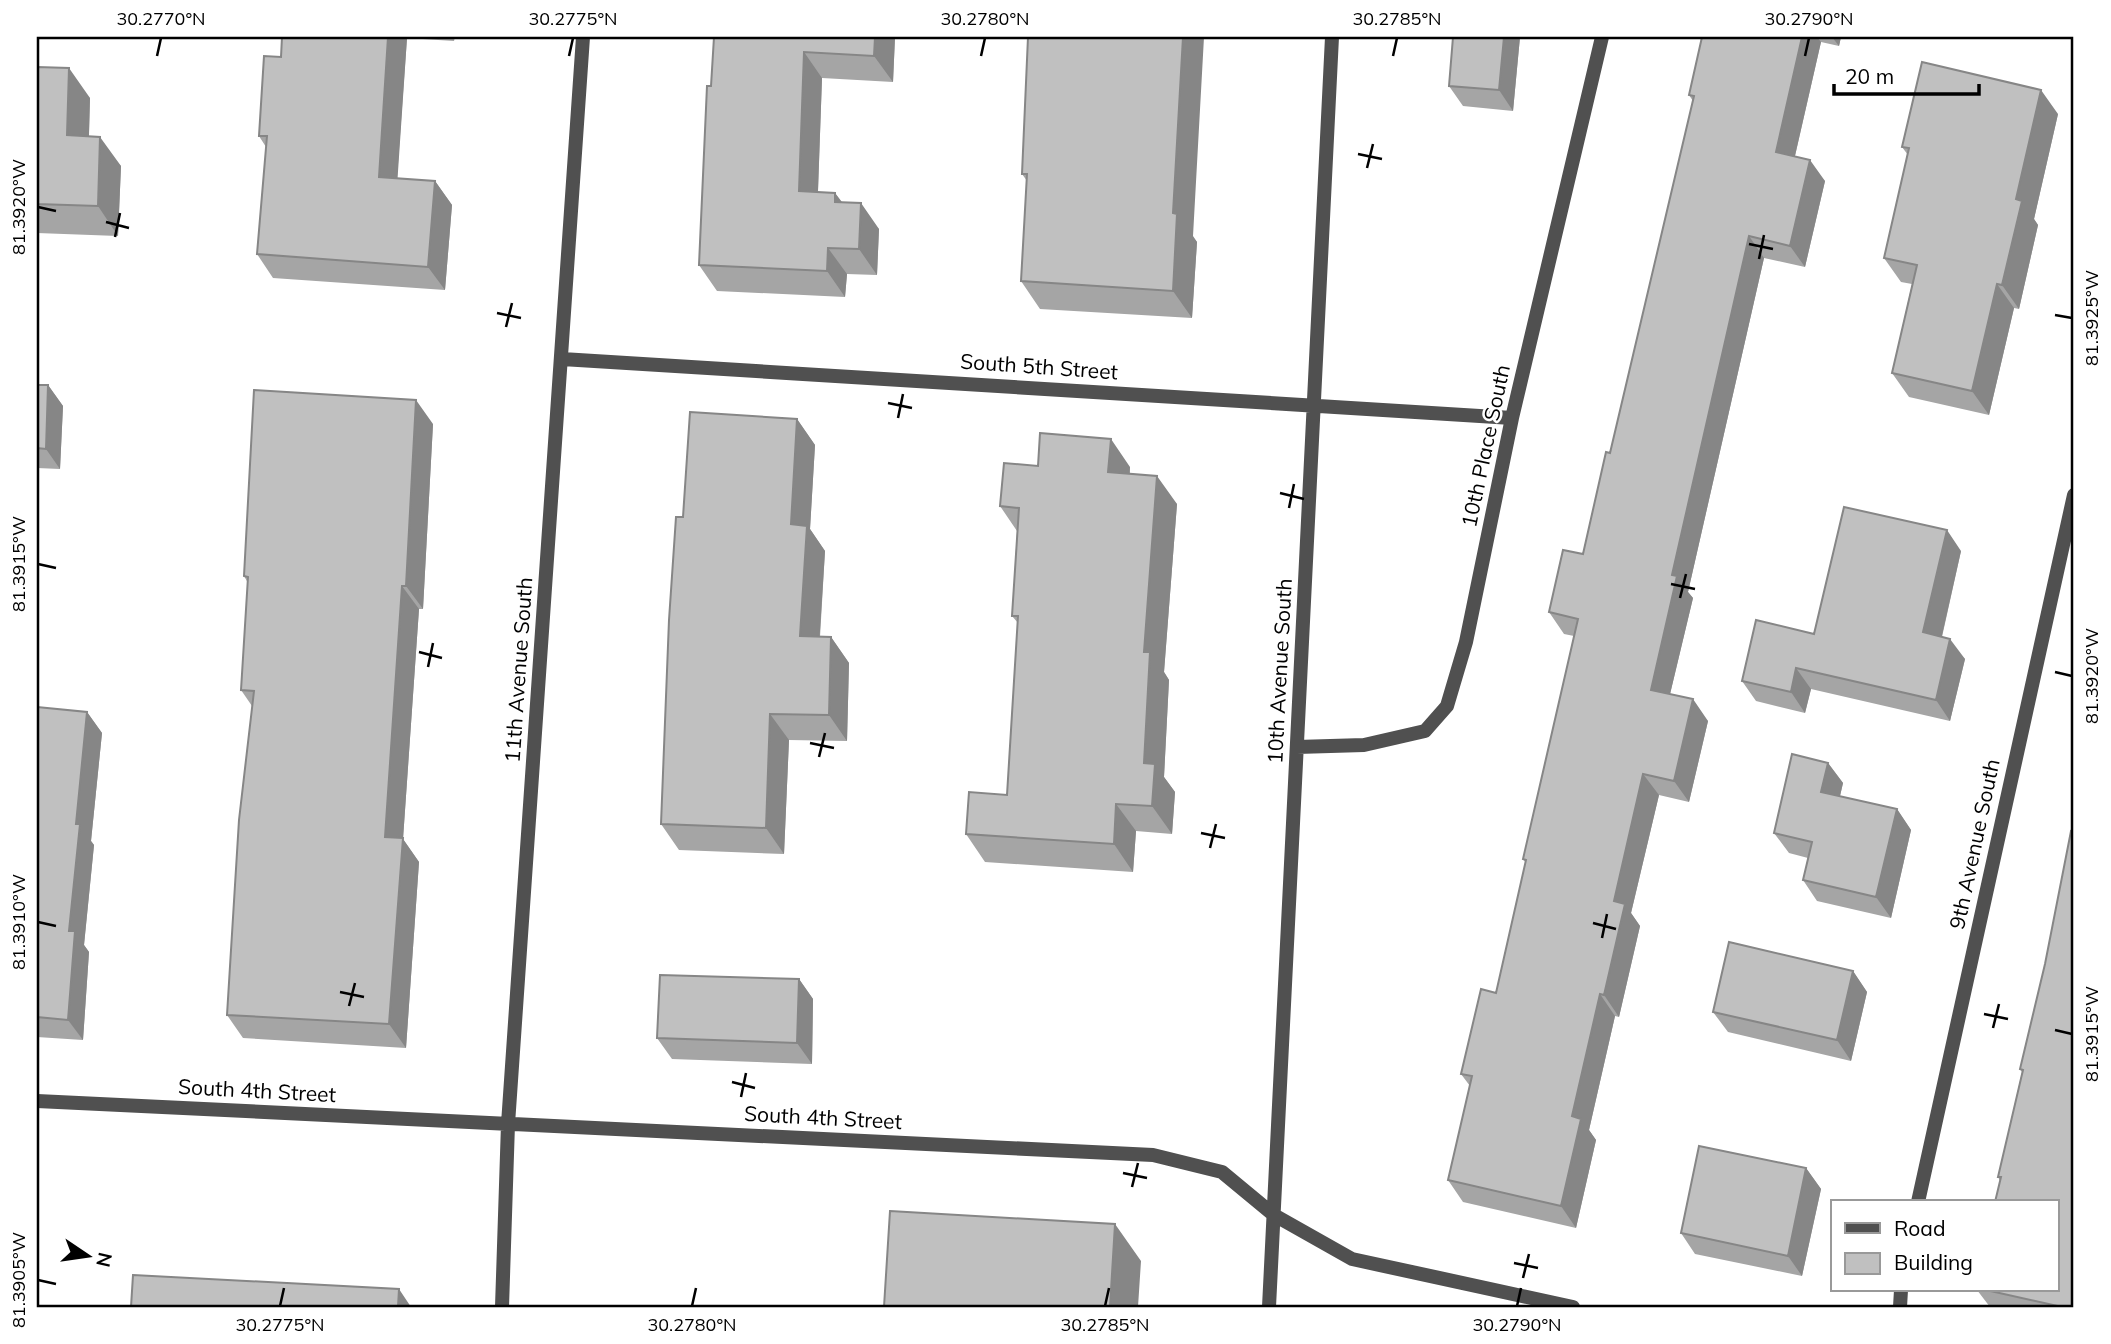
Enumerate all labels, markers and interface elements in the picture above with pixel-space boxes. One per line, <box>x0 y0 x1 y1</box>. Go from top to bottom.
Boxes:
text: 30.2770°N <box>116 7 206 30</box>
text: 30.2775°N <box>528 7 618 30</box>
text: 30.2780°N <box>940 7 1030 30</box>
text: 30.2785°N <box>1352 7 1442 30</box>
text: 30.2790°N <box>1764 7 1854 30</box>
scale bar <box>1834 52 1980 96</box>
text: 20 m <box>1845 63 1894 89</box>
text: 81.3920°W <box>7 159 30 255</box>
text: 81.3925°W <box>2080 270 2103 366</box>
street label: South 5th Street <box>959 348 1119 384</box>
street label: 10th Place South <box>1455 362 1515 529</box>
text: 81.3915°W <box>7 516 30 612</box>
street label: 11th Avenue South <box>499 576 537 764</box>
street label: 10th Avenue South <box>1261 577 1297 764</box>
text: 81.3920°W <box>2080 628 2103 724</box>
street label: 9th Avenue South <box>1943 756 2005 931</box>
text: 81.3910°W <box>7 874 30 970</box>
text: 81.3915°W <box>2080 986 2103 1082</box>
street label: South 4th Street <box>177 1073 337 1107</box>
street label: South 4th Street <box>743 1100 903 1134</box>
legend <box>1831 1200 2058 1292</box>
text: Road <box>1894 1215 1945 1241</box>
north arrow <box>52 1222 122 1292</box>
text: 81.3905°W <box>7 1232 30 1328</box>
text: Building <box>1894 1249 1973 1275</box>
text: N <box>91 1250 118 1270</box>
text: 30.2775°N <box>235 1313 325 1336</box>
text: 30.2780°N <box>647 1313 737 1336</box>
text: 30.2785°N <box>1060 1313 1150 1336</box>
text: 30.2790°N <box>1472 1313 1562 1336</box>

